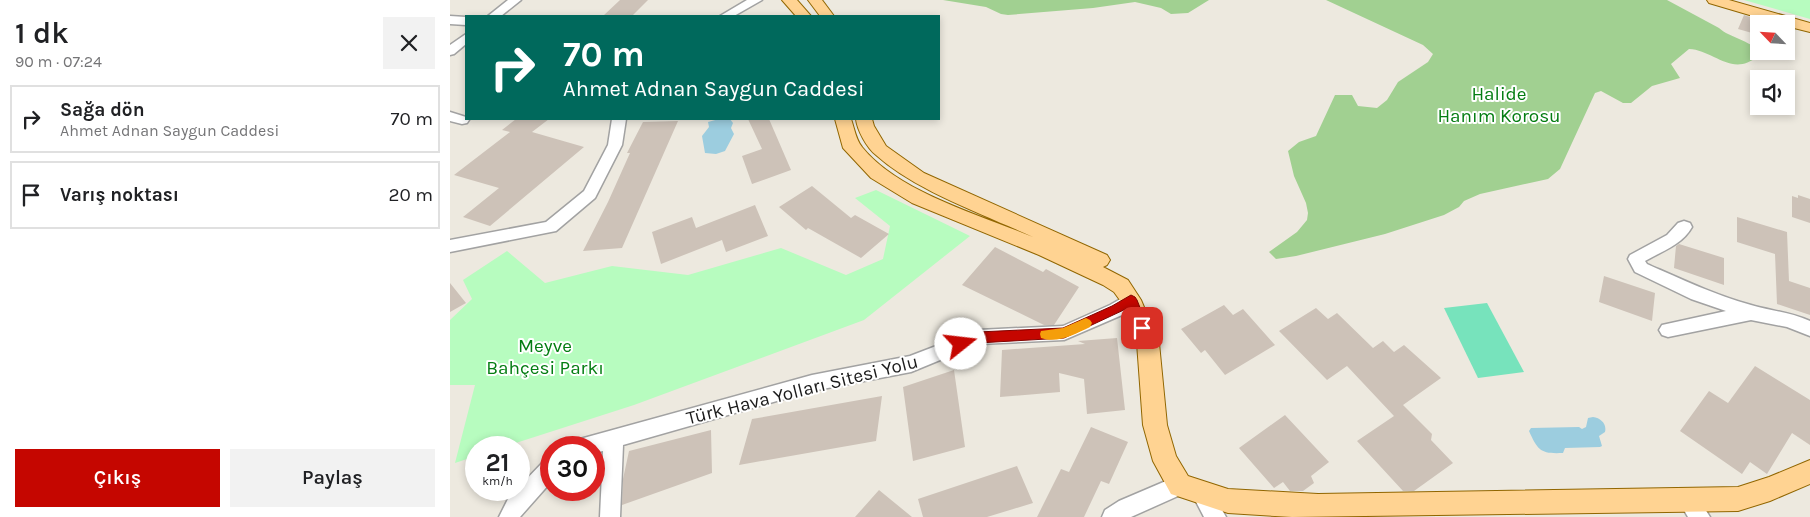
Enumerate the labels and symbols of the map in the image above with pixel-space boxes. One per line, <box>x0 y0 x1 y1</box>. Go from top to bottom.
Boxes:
north arrow <box>1750 15 1795 60</box>
park label: Halide Hanım Korosu <box>1437 83 1561 127</box>
pin <box>1121 307 1163 349</box>
position arrow <box>934 317 986 369</box>
park label: Meyve Bahçesi Parkı <box>486 335 604 379</box>
street label: Türk Hava Yolları Sitesi Yolu <box>684 351 920 429</box>
speed limit sign: 30 <box>540 436 605 501</box>

